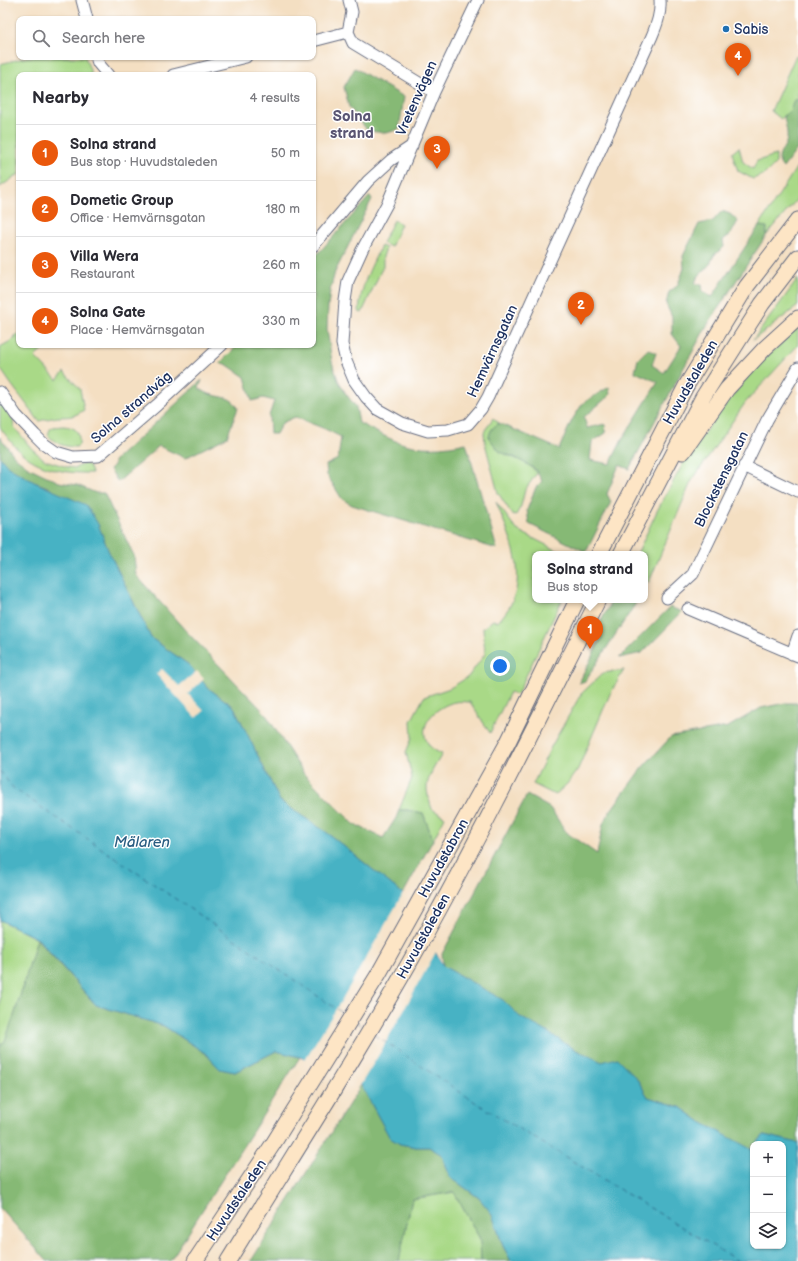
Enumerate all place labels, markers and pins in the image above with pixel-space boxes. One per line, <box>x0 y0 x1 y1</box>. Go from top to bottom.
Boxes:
place label: Sabis <box>734 21 769 38</box>
marker: Sabis <box>721 24 731 34</box>
pin: 4 <box>725 43 751 76</box>
pin: 3 <box>424 136 450 169</box>
pin: 2 <box>568 292 594 325</box>
pin: 1 <box>577 616 603 649</box>

